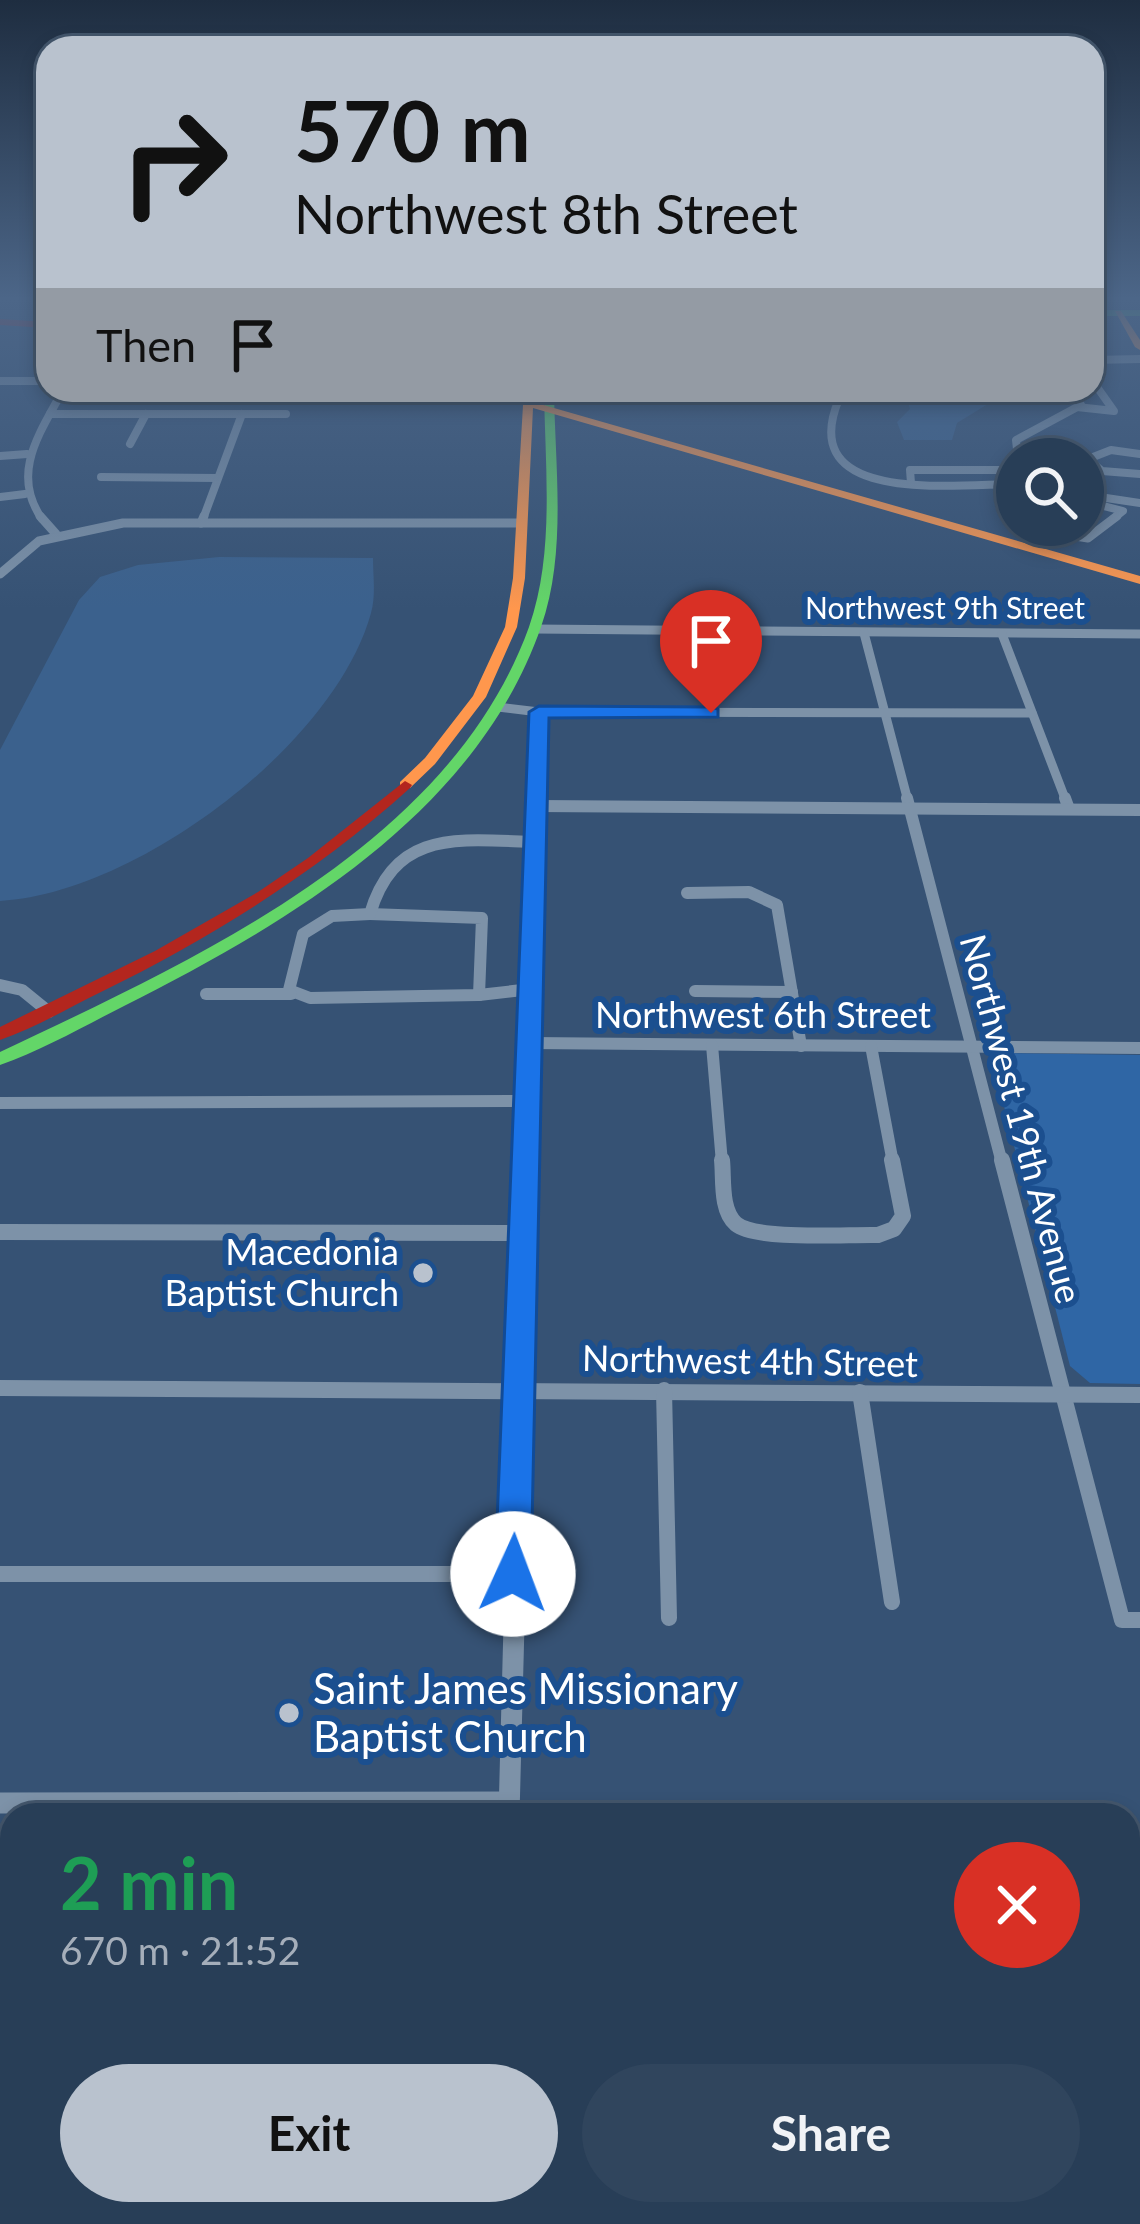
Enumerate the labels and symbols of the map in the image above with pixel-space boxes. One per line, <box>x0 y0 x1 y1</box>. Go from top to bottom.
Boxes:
street label: Northwest 9th Street <box>805 589 1085 625</box>
pin <box>660 590 762 713</box>
street label: Northwest 19th Avenue <box>952 929 1092 1308</box>
street label: Northwest 6th Street <box>595 992 931 1036</box>
place label: Macedonia Baptist Church <box>164 1229 399 1314</box>
marker: Macedonia Baptist Church <box>410 1260 436 1286</box>
street label: Northwest 4th Street <box>582 1335 918 1385</box>
position arrow <box>450 1511 576 1637</box>
place label: Saint James Missionary Baptist Church <box>313 1663 738 1761</box>
marker: Saint James Missionary Baptist Church <box>276 1700 302 1726</box>

